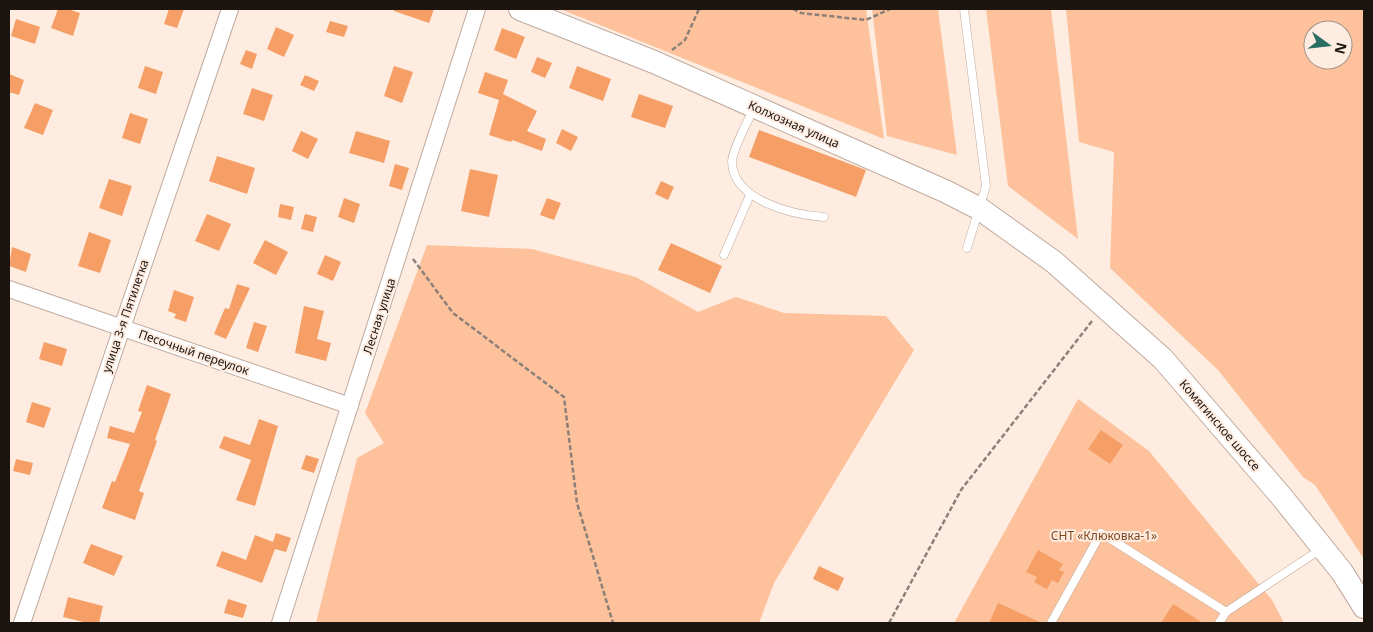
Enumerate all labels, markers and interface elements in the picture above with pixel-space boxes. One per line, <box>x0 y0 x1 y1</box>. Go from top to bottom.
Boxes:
north arrow <box>1303 20 1353 70</box>
text: N <box>1330 41 1352 56</box>
street label: Колхозная улица <box>746 96 842 152</box>
street label: улица 3-я Пятилетка <box>98 257 152 375</box>
street label: Лесная улица <box>359 276 399 356</box>
street label: Песочный переулок <box>136 325 252 379</box>
street label: Комягинское шоссе <box>1176 376 1265 474</box>
park label: СНТ «Клюковка-1» <box>1051 527 1157 544</box>

